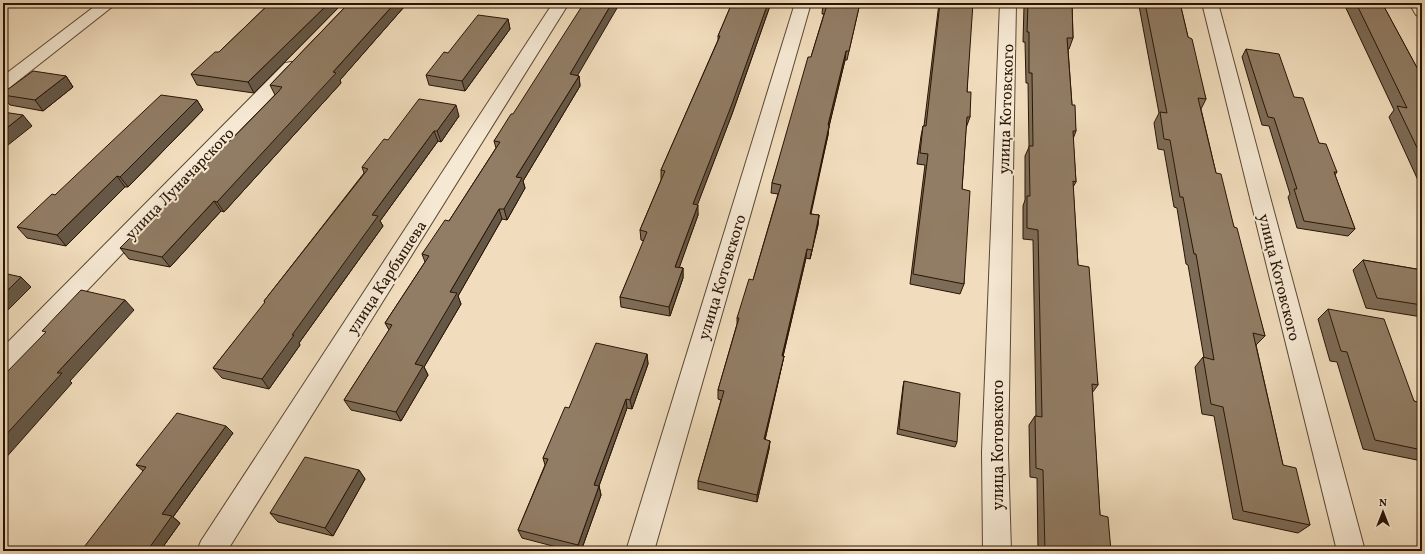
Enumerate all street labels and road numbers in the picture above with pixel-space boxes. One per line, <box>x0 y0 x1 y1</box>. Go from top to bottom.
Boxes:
street label: улица Котовского <box>994 44 1020 175</box>
street label: улица Луначарского <box>121 123 240 245</box>
street label: улица Котовского <box>693 212 752 343</box>
street label: улица Котовского <box>1252 212 1304 343</box>
street label: улица Карбышева <box>343 217 433 339</box>
street label: улица Котовского <box>988 380 1010 510</box>

